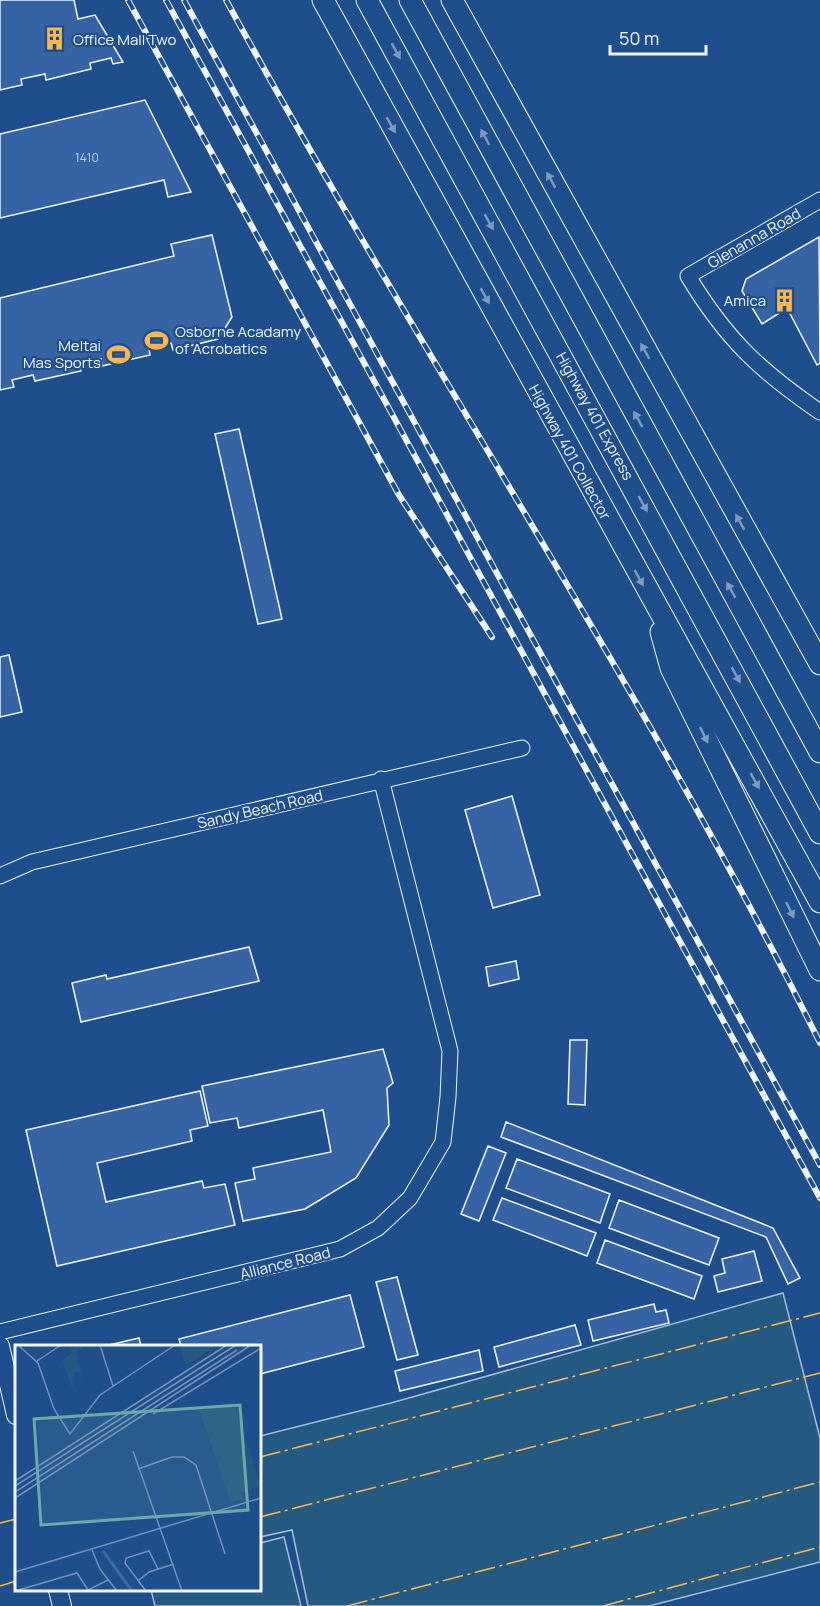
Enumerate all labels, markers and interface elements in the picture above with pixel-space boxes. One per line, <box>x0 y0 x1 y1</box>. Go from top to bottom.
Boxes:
scale bar <box>610 18 706 56</box>
building icon: Office Mall Two <box>42 26 68 52</box>
text: 50 m <box>619 26 659 50</box>
place label: Office Mall Two <box>73 29 177 50</box>
one-way arrow <box>390 43 400 60</box>
one-way arrow <box>386 117 396 134</box>
one-way arrow <box>480 128 490 145</box>
house number: 1410 <box>75 149 99 166</box>
one-way arrow <box>546 171 556 188</box>
street label: Glenanna Road <box>703 203 805 273</box>
one-way arrow <box>484 214 494 231</box>
building icon: Amica <box>771 287 797 313</box>
one-way arrow <box>480 288 490 305</box>
place label: Amica <box>724 290 766 311</box>
place label: Osborne Acadamy of Acrobatics <box>175 321 301 359</box>
sports icon: Osborne Acadamy of Acrobatics <box>144 327 170 353</box>
place label: Meltai Mas Sports <box>23 335 101 373</box>
sports icon: Meltai Mas Sports <box>106 341 132 367</box>
one-way arrow <box>640 342 650 359</box>
street label: Highway 401 Express <box>551 348 639 484</box>
street label: Highway 401 Collector <box>524 380 616 524</box>
one-way arrow <box>633 410 643 427</box>
one-way arrow <box>638 496 648 513</box>
one-way arrow <box>734 514 745 530</box>
one-way arrow <box>634 569 644 586</box>
one-way arrow <box>726 581 736 598</box>
one-way arrow <box>731 667 741 684</box>
one-way arrow <box>699 727 709 744</box>
one-way arrow <box>750 773 760 790</box>
street label: Sandy Beach Road <box>195 784 325 834</box>
one-way arrow <box>785 901 795 919</box>
street label: Alliance Road <box>238 1242 332 1284</box>
inset map <box>15 1345 261 1591</box>

